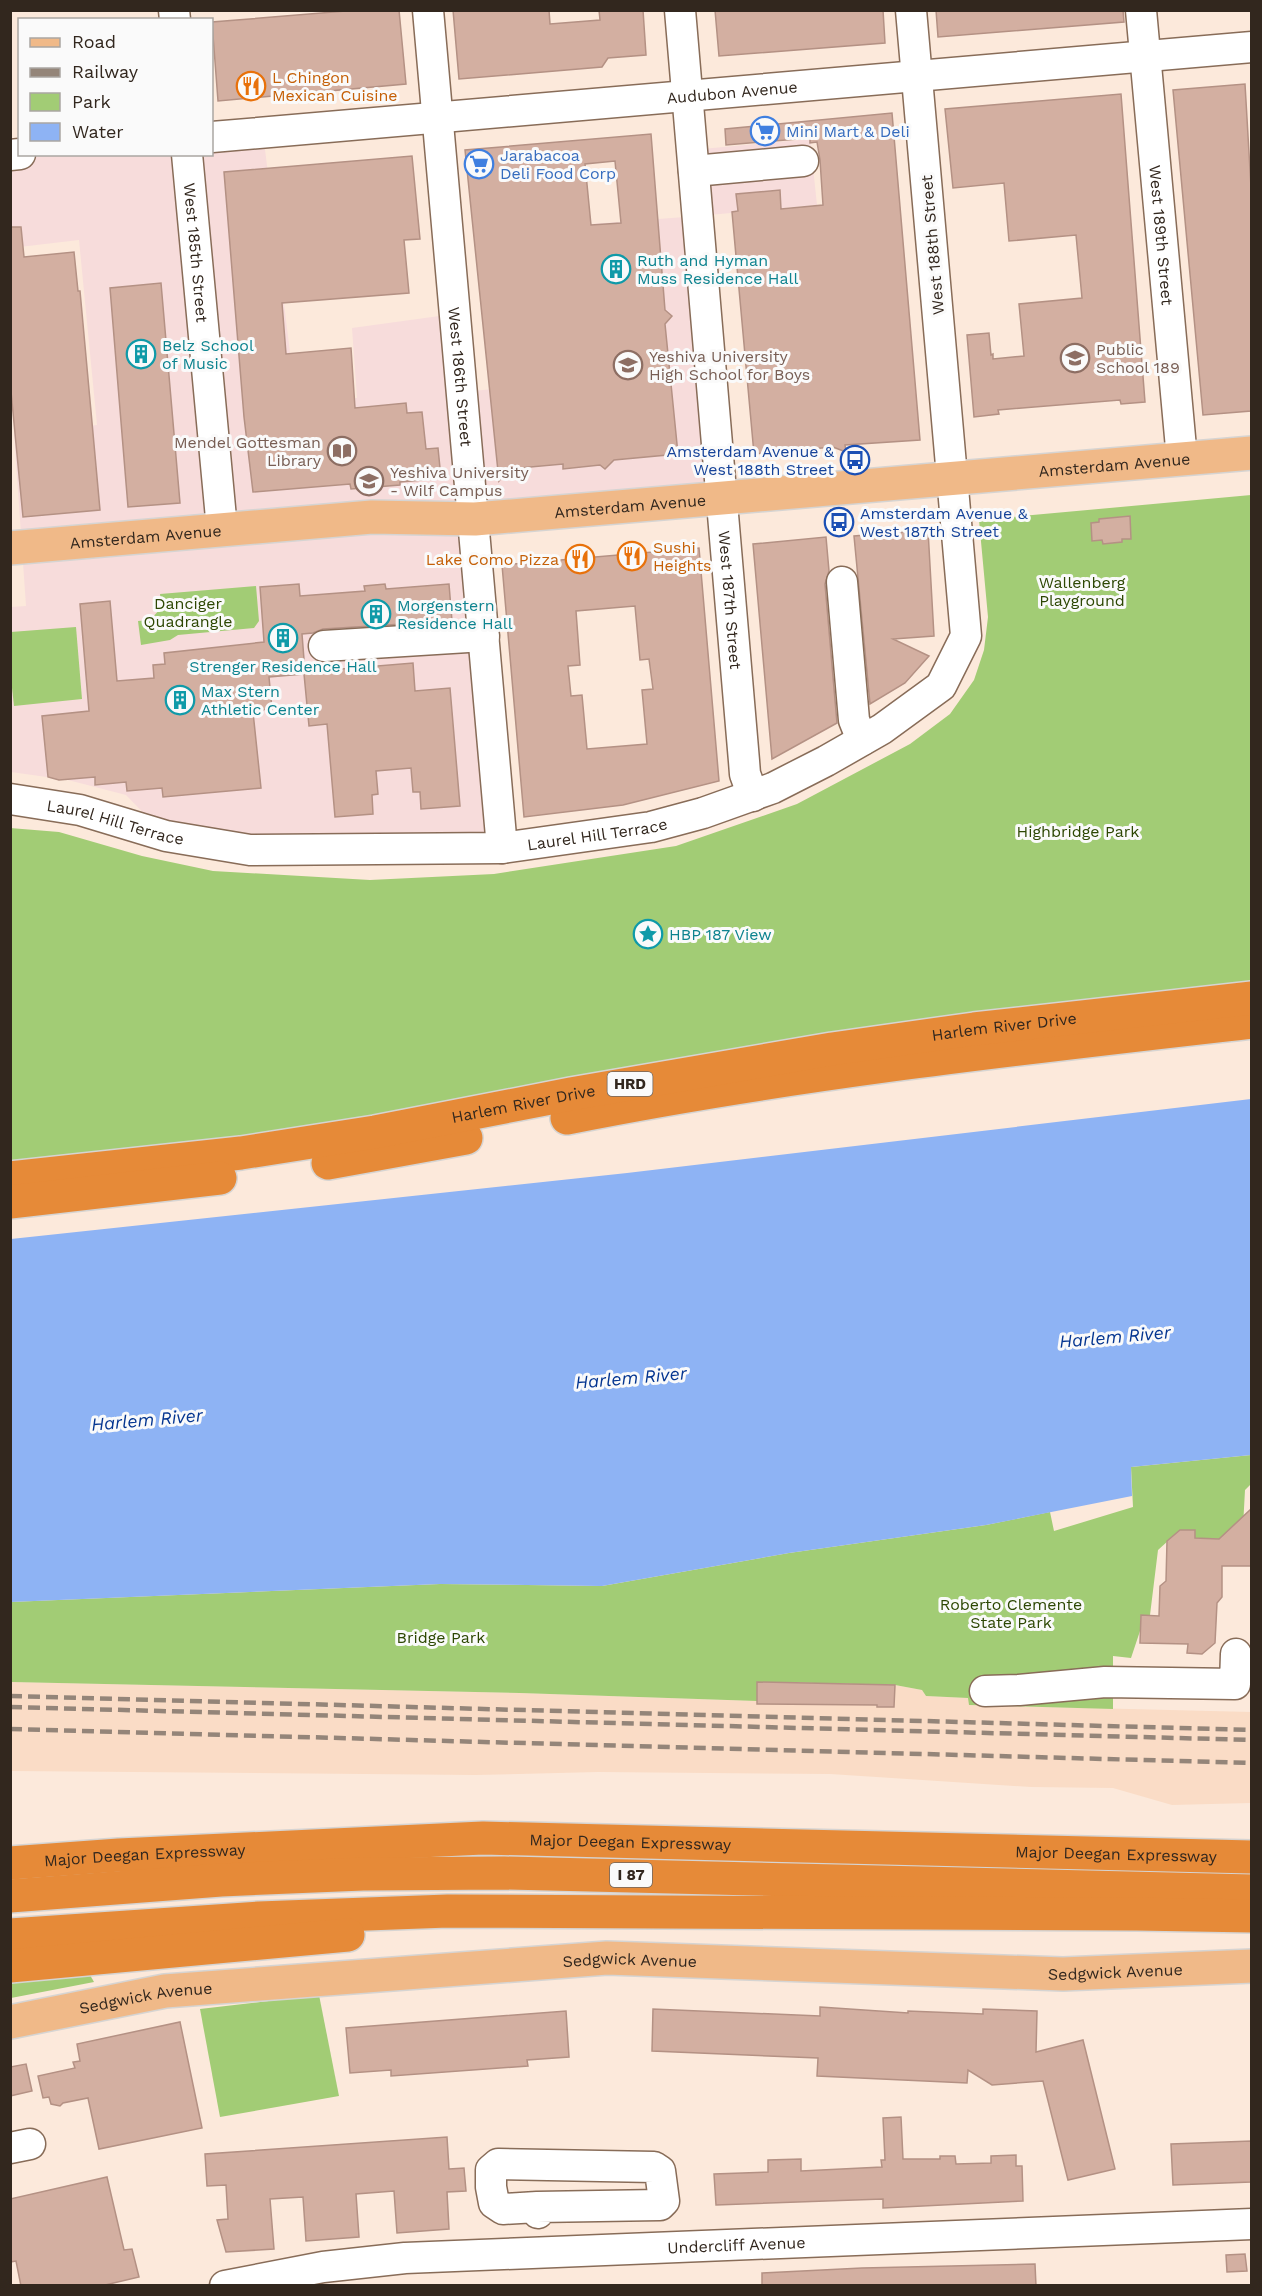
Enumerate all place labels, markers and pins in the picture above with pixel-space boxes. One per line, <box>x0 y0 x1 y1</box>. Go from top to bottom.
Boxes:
place label: L Chingon Mexican Cuisine <box>272 68 398 105</box>
restaurant icon: L Chingon Mexican Cuisine <box>235 70 267 102</box>
supermarket icon: Mini Mart & Deli <box>749 115 781 147</box>
place label: Mini Mart & Deli <box>786 122 910 141</box>
place label: Jarabacoa Deli Food Corp <box>500 146 616 183</box>
supermarket icon: Jarabacoa Deli Food Corp <box>463 148 495 180</box>
place label: Ruth and Hyman Muss Residence Hall <box>637 251 798 288</box>
building icon: Ruth and Hyman Muss Residence Hall <box>600 253 632 285</box>
place label: Belz School of Music <box>162 336 254 373</box>
building icon: Belz School of Music <box>125 338 157 370</box>
place label: Public School 189 <box>1096 340 1180 377</box>
school or university icon: Public School 189 <box>1059 342 1091 374</box>
place label: Yeshiva University High School for Boys <box>649 347 810 384</box>
school or university icon: Yeshiva University High School for Boys <box>612 349 644 381</box>
place label: Mendel Gottesman Library <box>174 433 322 470</box>
library icon: Mendel Gottesman Library <box>326 435 358 467</box>
place label: Amsterdam Avenue & West 188th Street <box>666 442 835 479</box>
bus stop icon: Amsterdam Avenue & West 188th Street <box>839 444 871 476</box>
place label: Yeshiva University - Wilf Campus <box>390 463 530 500</box>
school or university icon: Yeshiva University - Wilf Campus <box>353 465 385 497</box>
place label: Amsterdam Avenue & West 187th Street <box>860 504 1029 541</box>
bus stop icon: Amsterdam Avenue & West 187th Street <box>823 506 855 538</box>
place label: Sushi Heights <box>653 538 712 575</box>
restaurant icon: Sushi Heights <box>616 540 648 572</box>
restaurant icon: Lake Como Pizza <box>564 543 596 575</box>
place label: Lake Como Pizza <box>426 550 559 569</box>
place label: Morgenstern Residence Hall <box>397 596 513 633</box>
building icon: Morgenstern Residence Hall <box>360 598 392 630</box>
building icon: Strenger Residence Hall <box>267 622 299 654</box>
place label: Strenger Residence Hall <box>189 657 377 676</box>
place label: Max Stern Athletic Center <box>201 682 320 719</box>
building icon: Max Stern Athletic Center <box>164 684 196 716</box>
place icon: HBP 187 View <box>632 918 664 950</box>
place label: HBP 187 View <box>669 925 772 944</box>

